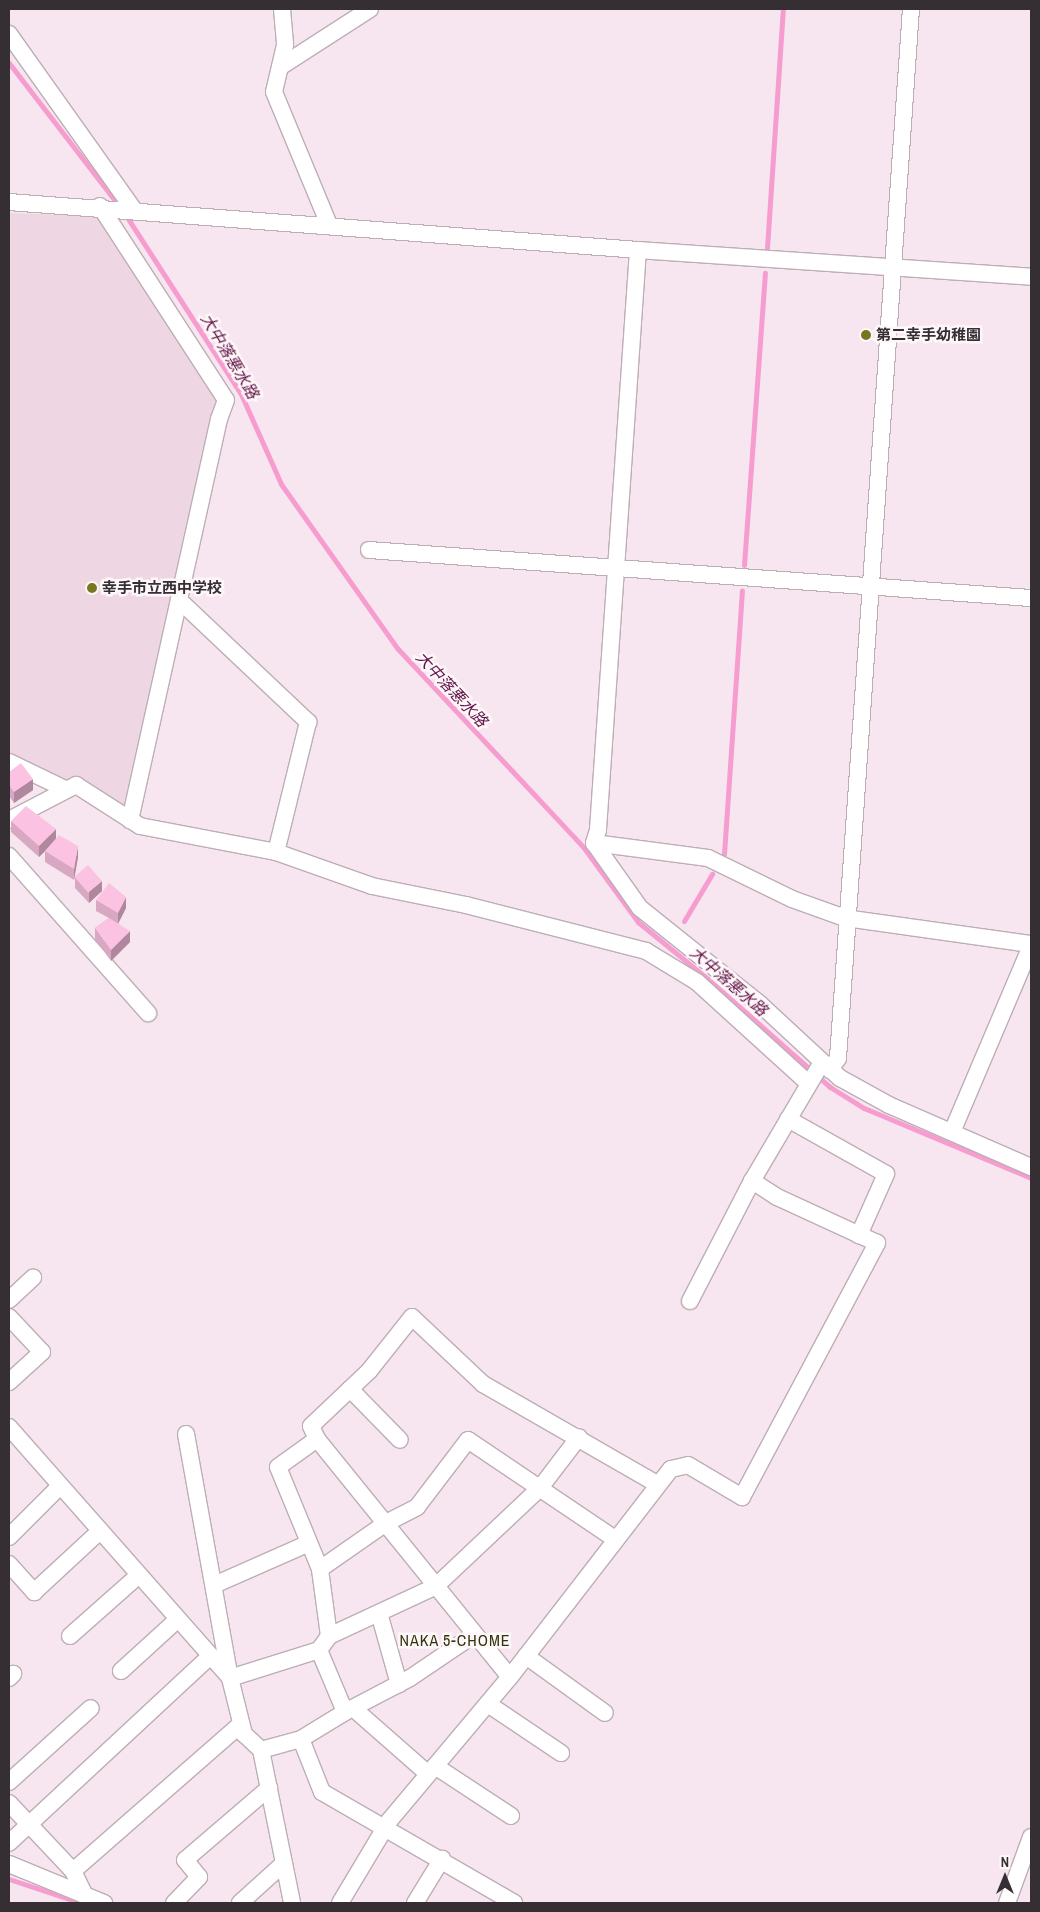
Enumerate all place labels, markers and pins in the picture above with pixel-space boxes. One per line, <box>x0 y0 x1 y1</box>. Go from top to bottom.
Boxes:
place label: 第二幸手幼稚園 <box>876 326 981 344</box>
marker: 第二幸手幼稚園 <box>860 329 872 341</box>
place label: 幸手市立西中学校 <box>102 579 222 597</box>
marker: 幸手市立西中学校 <box>86 582 98 594</box>

